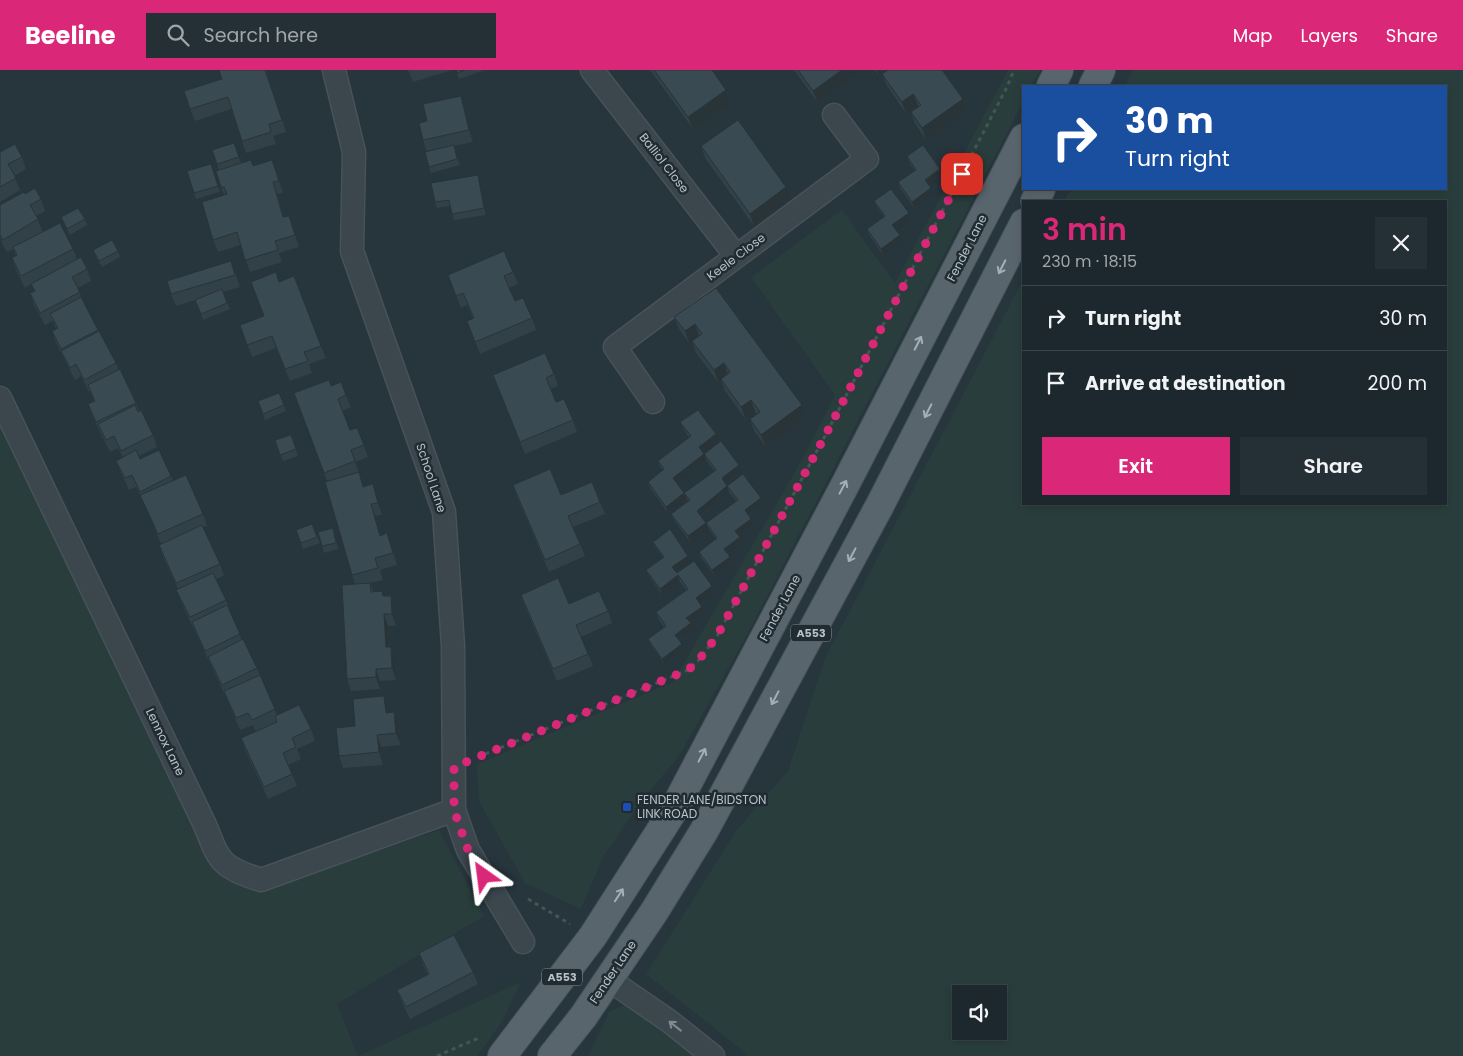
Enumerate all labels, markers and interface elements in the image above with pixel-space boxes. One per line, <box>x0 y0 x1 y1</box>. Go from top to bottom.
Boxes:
search box <box>146 13 496 58</box>
text: Beeline <box>25 19 116 52</box>
icon: search <box>164 21 192 49</box>
text: Search here <box>204 22 318 49</box>
text: Map <box>1233 23 1273 48</box>
text: Layers <box>1301 23 1358 48</box>
text: Share <box>1386 23 1438 48</box>
text: 30 m <box>1125 96 1213 145</box>
icon: right <box>1042 105 1107 170</box>
street label: Balliol Close <box>636 129 693 196</box>
text: Turn right <box>1125 143 1230 174</box>
pin <box>941 153 983 195</box>
icon: arrive <box>948 160 976 188</box>
text: 3 min <box>1042 208 1127 251</box>
street label: Fender Lane <box>942 211 991 284</box>
button: close <box>1375 217 1427 269</box>
street label: Keele Close <box>703 229 768 284</box>
text: 230 m · 18:15 <box>1042 250 1137 273</box>
one-way arrow <box>997 259 1007 274</box>
icon: right <box>1042 304 1070 332</box>
text: Turn right <box>1085 305 1181 332</box>
text: 30 m <box>1379 305 1427 332</box>
one-way arrow <box>914 336 923 351</box>
icon: arrive <box>1042 369 1070 397</box>
text: Arrive at destination <box>1085 370 1286 397</box>
text: 200 m <box>1368 370 1427 397</box>
one-way arrow <box>922 403 932 418</box>
button: Exit <box>1042 437 1230 495</box>
button: Share <box>1240 437 1427 495</box>
street label: School Lane <box>412 441 451 515</box>
one-way arrow <box>838 480 848 495</box>
one-way arrow <box>847 548 857 562</box>
street label: Fender Lane <box>755 572 804 644</box>
road number: A553 <box>791 624 831 642</box>
one-way arrow <box>770 691 780 706</box>
street label: Lennox Lane <box>142 705 189 778</box>
one-way arrow <box>698 748 707 763</box>
place label: FENDER LANE/BIDSTON LINK ROAD <box>637 791 767 822</box>
marker: FENDER LANE/BIDSTON LINK ROAD <box>621 801 633 813</box>
position arrow <box>457 849 509 901</box>
one-way arrow <box>615 888 625 902</box>
street label: Fender Lane <box>585 937 640 1007</box>
road number: A553 <box>542 969 582 986</box>
map controls <box>952 985 1007 1040</box>
button: sound <box>952 985 1007 1040</box>
one-way arrow <box>668 1021 682 1031</box>

